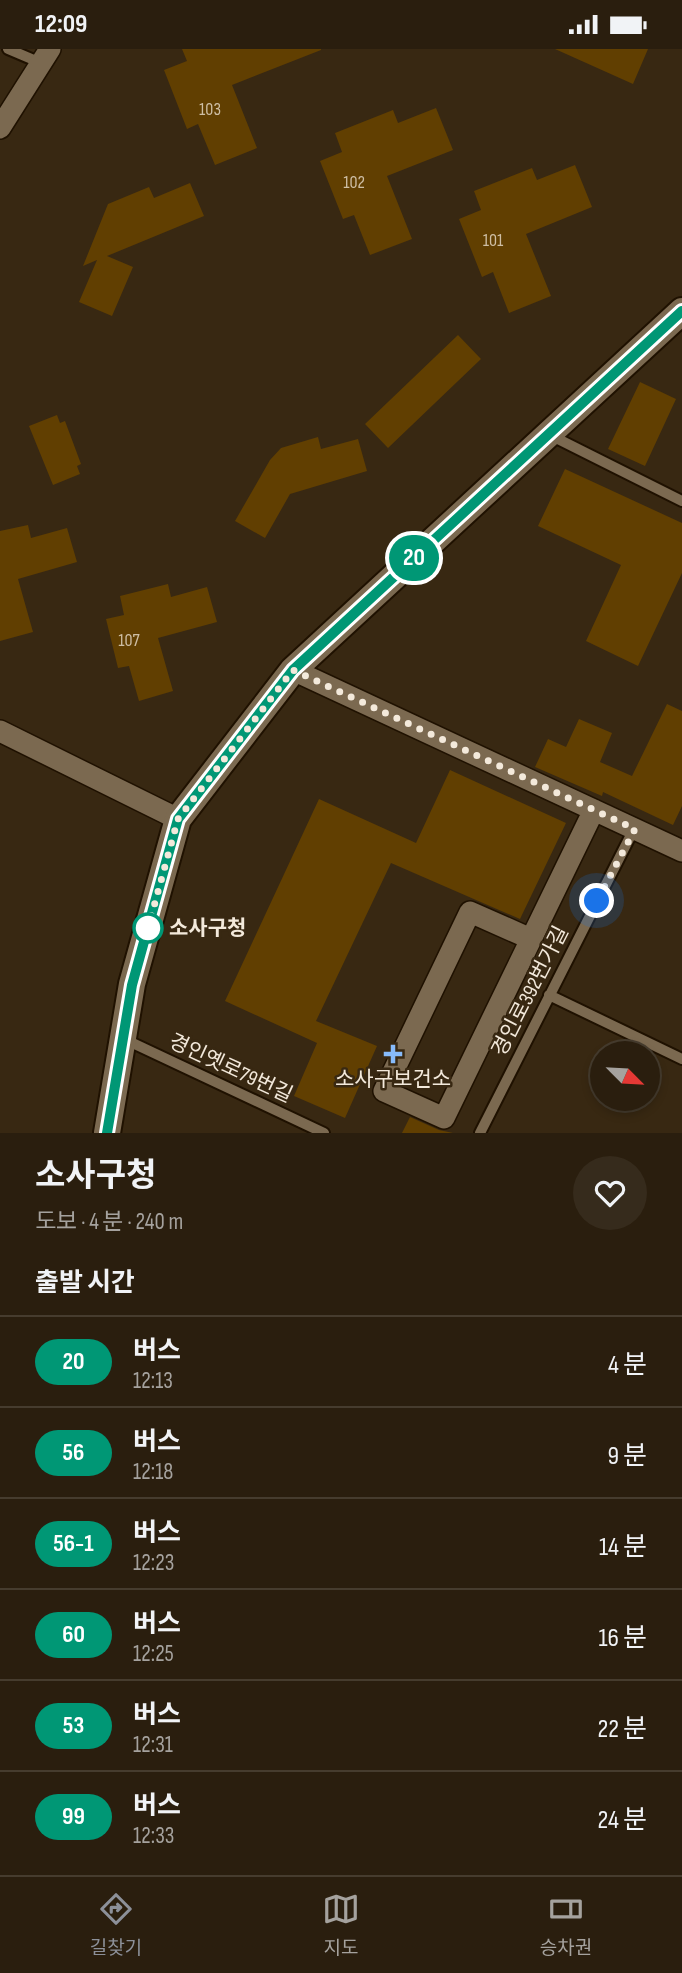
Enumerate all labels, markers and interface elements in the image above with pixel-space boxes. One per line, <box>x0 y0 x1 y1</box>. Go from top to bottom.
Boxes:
text: 12:09 <box>35 9 87 40</box>
house number: 103 <box>199 99 221 120</box>
house number: 102 <box>343 172 365 193</box>
house number: 101 <box>483 230 504 251</box>
line badge: 20 <box>382 535 446 581</box>
text: 20 <box>403 543 425 572</box>
house number: 107 <box>118 630 141 651</box>
your location <box>579 883 614 918</box>
marker: 소사구청 <box>133 913 163 943</box>
place label: 소사구청 <box>169 916 246 941</box>
street label: 경인로392번가길 <box>487 922 574 1060</box>
street label: 경인옛로79번길 <box>165 1029 297 1108</box>
north arrow <box>590 1041 660 1111</box>
map controls <box>590 1041 660 1111</box>
marker: 소사구보건소 <box>383 1044 403 1064</box>
place label: 소사구보건소 <box>335 1067 451 1092</box>
text: 소사구청 <box>35 1156 156 1196</box>
button: heart <box>573 1156 647 1230</box>
text: 도보 · 4 분 · 240 m <box>35 1208 183 1236</box>
text: 출발 시간 <box>35 1268 135 1299</box>
text: 버스 <box>133 1336 181 1367</box>
text: 20 <box>63 1347 84 1376</box>
text: 4 분 <box>608 1350 647 1381</box>
text: 12:13 <box>133 1367 173 1395</box>
text: 버스 <box>133 1427 181 1458</box>
text: 56 <box>63 1438 84 1467</box>
text: 9 분 <box>607 1441 647 1472</box>
text: 12:18 <box>133 1458 173 1486</box>
text: 버스 <box>133 1518 181 1549</box>
text: 56-1 <box>53 1529 94 1558</box>
text: 14 분 <box>599 1532 647 1563</box>
text: 12:23 <box>133 1549 174 1577</box>
text: 버스 <box>133 1609 181 1640</box>
text: 60 <box>62 1620 85 1649</box>
text: 16 분 <box>598 1623 647 1654</box>
text: 12:25 <box>133 1640 174 1668</box>
text: 버스 <box>133 1700 181 1731</box>
text: 53 <box>63 1711 84 1740</box>
text: 22 분 <box>597 1714 647 1745</box>
text: 12:31 <box>133 1731 173 1759</box>
text: 버스 <box>133 1791 181 1822</box>
text: 99 <box>62 1802 85 1831</box>
text: 24 분 <box>598 1805 647 1836</box>
text: 12:33 <box>133 1822 174 1850</box>
tab: 길찾기 <box>90 1890 142 1960</box>
tab: 지도 <box>322 1890 360 1960</box>
tab: 승차권 <box>540 1890 592 1960</box>

